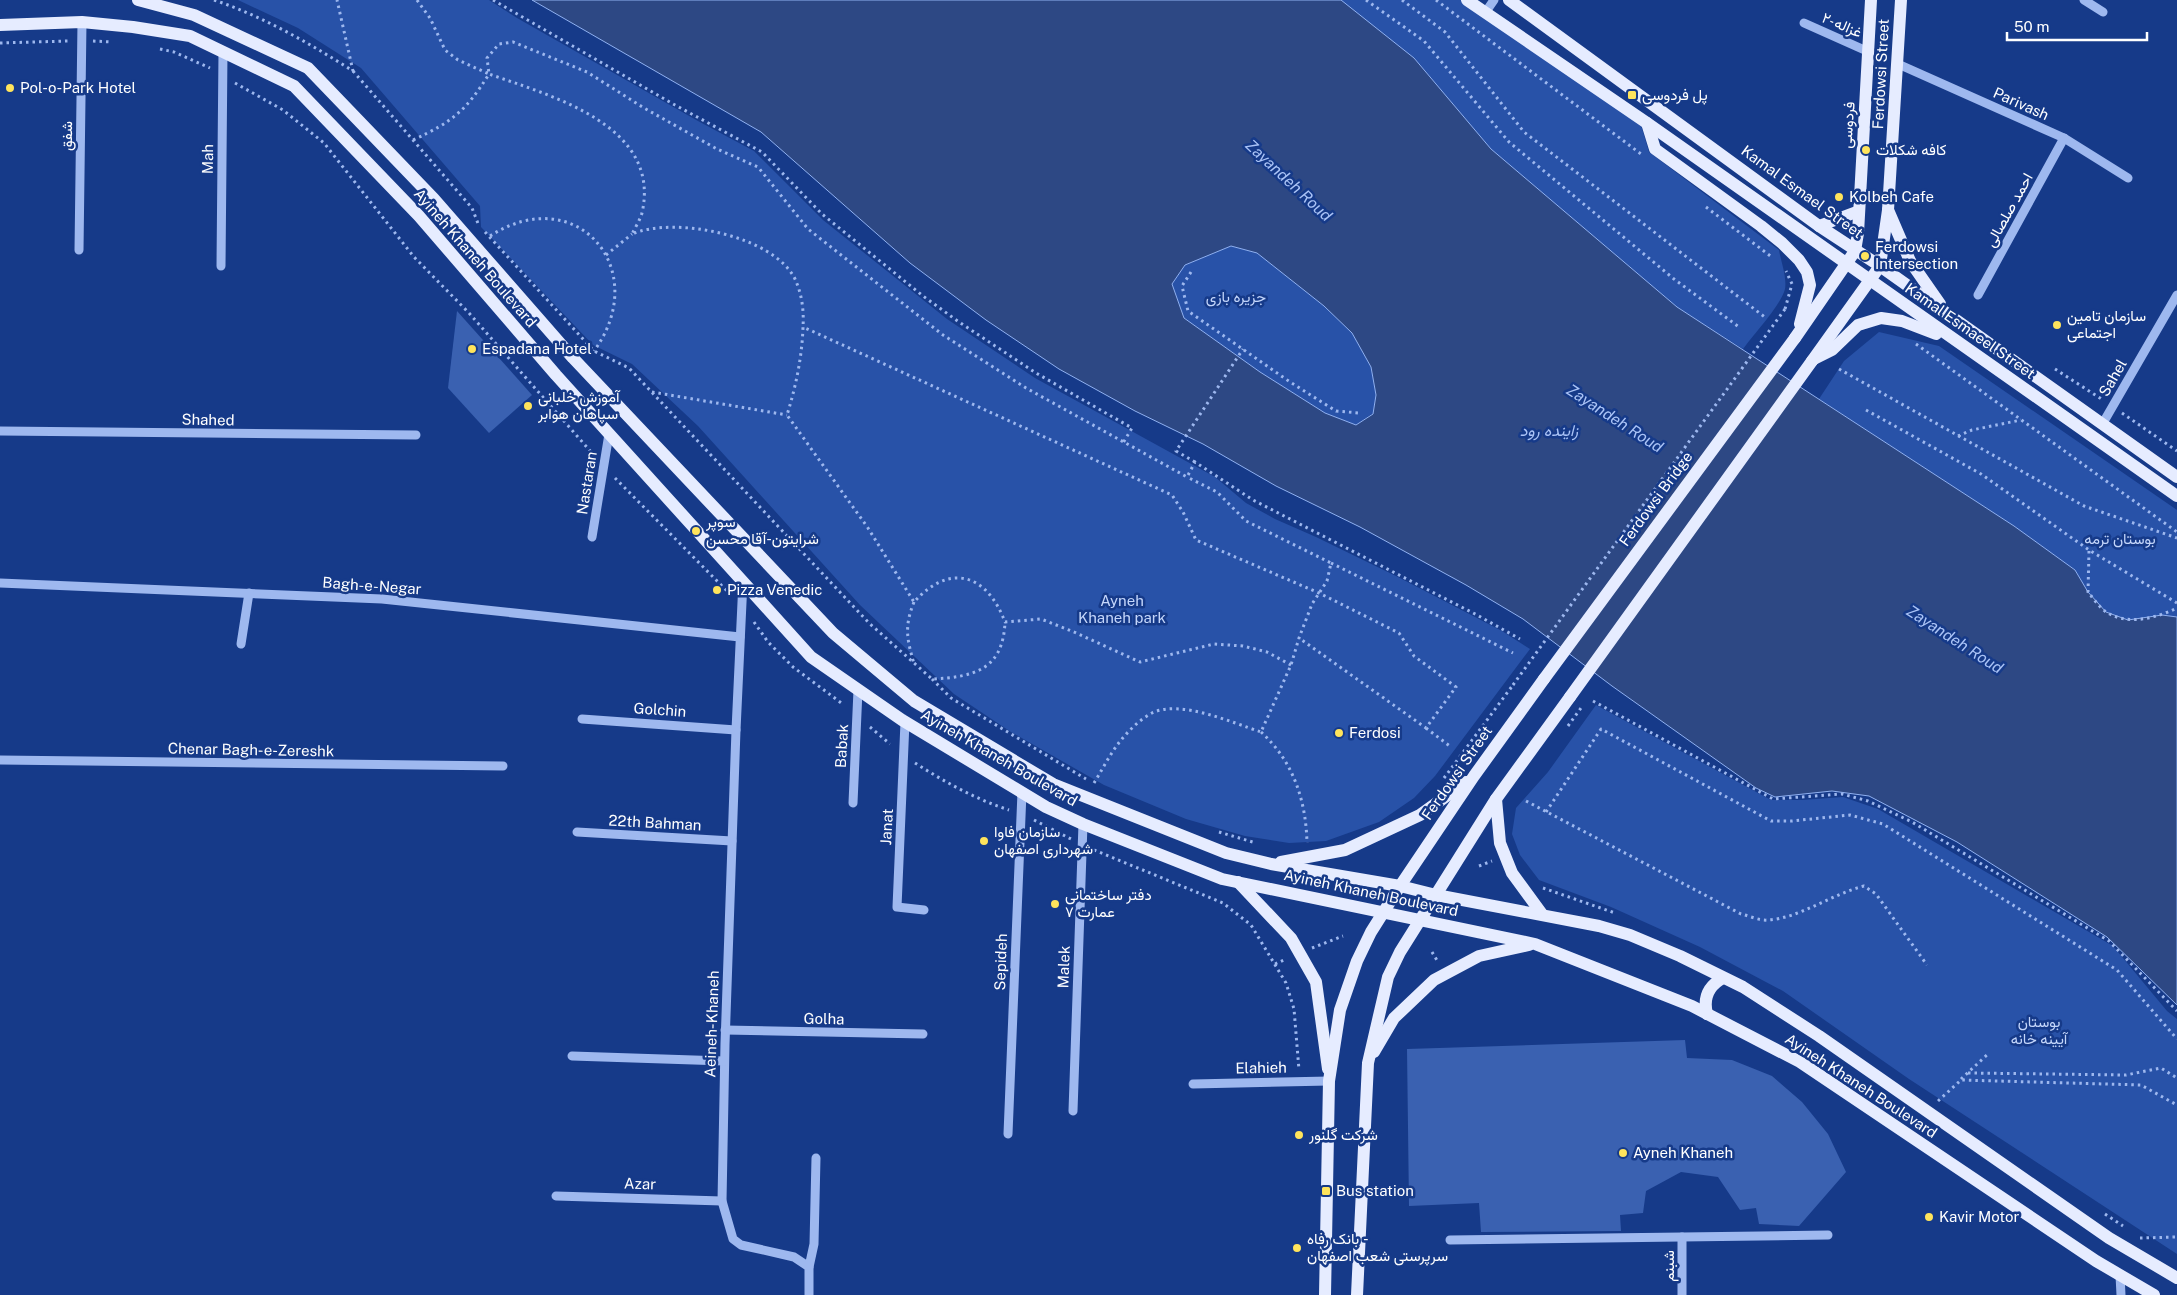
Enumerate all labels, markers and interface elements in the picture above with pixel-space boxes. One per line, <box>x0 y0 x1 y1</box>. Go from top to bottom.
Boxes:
street label: ۲-غزاله <box>1819 9 1865 41</box>
scale bar <box>2007 10 2147 42</box>
street label: Ferdowsi Street <box>1869 18 1892 130</box>
text: 50 m <box>2014 18 2049 35</box>
place label: Pol-o-Park Hotel <box>20 79 136 96</box>
marker: Pol-o-Park Hotel <box>4 82 16 94</box>
street label: Parivash <box>1991 84 2052 123</box>
place label: پل فردوسی <box>1642 86 1708 105</box>
marker: پل فردوسی <box>1626 89 1638 101</box>
street label: فردوسی <box>1837 101 1860 149</box>
street label: شفق <box>58 121 77 151</box>
water label: Zayandeh Roud <box>1241 135 1336 226</box>
place label: کافه شکلات <box>1876 141 1947 158</box>
street label: Kamal Esmael Street <box>1738 142 1867 242</box>
street label: Mah <box>199 144 216 174</box>
marker: کافه شکلات <box>1860 144 1872 156</box>
street label: احمد صلصالی <box>1981 170 2038 251</box>
street label: Ayineh Khaneh Boulevard <box>411 185 540 330</box>
place label: Kolbeh Cafe <box>1849 188 1934 205</box>
marker: Kolbeh Cafe <box>1833 191 1845 203</box>
place label: Ferdowsi Intersection <box>1875 238 1958 272</box>
marker: Ferdowsi Intersection <box>1859 250 1871 262</box>
street label: Kamal Esmaeel Street <box>1902 279 2039 382</box>
park label: جزیره بازی <box>1206 288 1266 307</box>
place label: سازمان تامین اجتماعی <box>2067 307 2146 343</box>
marker: سازمان تامین اجتماعی <box>2051 319 2063 331</box>
place label: Espadana Hotel <box>482 340 592 357</box>
marker: Espadana Hotel <box>466 343 478 355</box>
street label: Sahel <box>2095 356 2130 399</box>
water label: Zayandeh Roud <box>1563 380 1667 457</box>
place label: آموزش خلبانی سپاهان هوابر <box>537 388 621 424</box>
marker: آموزش خلبانی سپاهان هوابر <box>522 400 534 412</box>
street label: Shahed <box>181 411 235 428</box>
water label: زاینده رود <box>1520 421 1580 441</box>
street label: Ferdowsi Bridge <box>1616 448 1696 549</box>
street label: Nastaran <box>573 450 600 516</box>
place label: سوپر شرایتون-آقا محسن <box>705 513 819 549</box>
marker: سوپر شرایتون-آقا محسن <box>690 525 702 537</box>
park label: بوستان ترمه <box>2084 530 2156 548</box>
street label: Bagh-e-Negar <box>322 574 422 597</box>
place label: Pizza Venedic <box>727 581 822 598</box>
marker: Pizza Venedic <box>711 584 723 596</box>
park label: Ayneh Khaneh park <box>1078 592 1166 626</box>
water label: Zayandeh Roud <box>1903 601 2007 678</box>
street label: Golchin <box>633 699 687 720</box>
street label: Ayineh Khaneh Boulevard <box>918 706 1081 809</box>
street label: Ferdowsi Street <box>1418 722 1495 823</box>
street label: Babak <box>832 724 851 768</box>
place label: Ferdosi <box>1349 724 1401 741</box>
marker: Ferdosi <box>1333 727 1345 739</box>
street label: Chenar Bagh-e-Zereshk <box>168 740 334 759</box>
street label: Janat <box>877 808 896 846</box>
street label: 22th Bahman <box>608 812 702 833</box>
place label: سازمان فاوا شهرداری اصفهان <box>994 823 1093 859</box>
marker: سازمان فاوا شهرداری اصفهان <box>978 835 990 847</box>
street label: Ayineh Khaneh Boulevard <box>1282 866 1460 919</box>
place label: دفتر ساختمانی عمارت ۷ <box>1065 886 1152 921</box>
marker: دفتر ساختمانی عمارت ۷ <box>1049 898 1061 910</box>
street label: Sepideh <box>991 933 1010 991</box>
street label: Malek <box>1054 945 1073 989</box>
street label: Aeineh-Khaneh <box>701 970 722 1078</box>
street label: Golha <box>803 1010 845 1027</box>
park label: بوستان آیینه خانه <box>2011 1013 2069 1048</box>
street label: Ayineh Khaneh Boulevard <box>1782 1030 1940 1141</box>
street label: Elahieh <box>1235 1059 1287 1076</box>
place label: شرکت گلنور <box>1308 1126 1378 1144</box>
marker: شرکت گلنور <box>1293 1129 1305 1141</box>
place label: Ayneh Khaneh <box>1633 1144 1733 1161</box>
marker: Ayneh Khaneh <box>1617 1147 1629 1159</box>
street label: Azar <box>624 1174 657 1193</box>
place label: Bus station <box>1336 1182 1414 1199</box>
marker: Bus station <box>1320 1185 1332 1197</box>
place label: Kavir Motor <box>1939 1208 2019 1225</box>
marker: Kavir Motor <box>1923 1211 1935 1223</box>
place label: بانک رفاه - سرپرستی شعب اصفهان <box>1307 1230 1448 1266</box>
marker: بانک رفاه - سرپرستی شعب اصفهان <box>1291 1242 1303 1254</box>
street label: شبنم <box>1660 1250 1679 1282</box>

